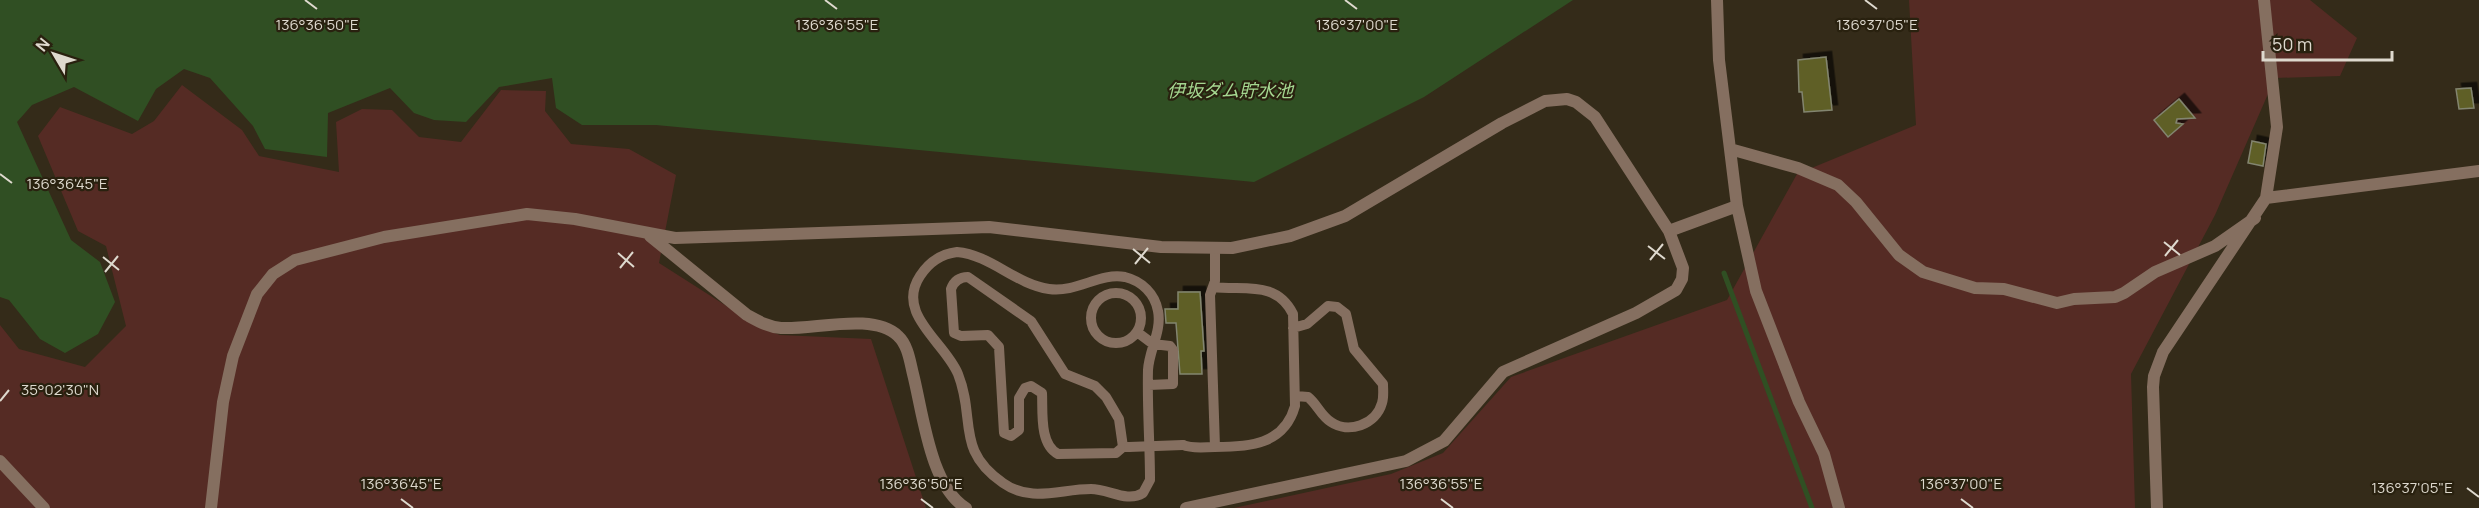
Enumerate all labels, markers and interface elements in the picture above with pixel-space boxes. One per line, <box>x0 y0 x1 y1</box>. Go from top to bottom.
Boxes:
text: 136°36'50"E <box>275 14 359 35</box>
text: 136°36'55"E <box>796 14 878 35</box>
text: 136°37'00"E <box>1316 14 1398 35</box>
text: 136°37'05"E <box>1836 14 1918 35</box>
north arrow <box>24 24 84 84</box>
scale bar <box>2263 24 2392 62</box>
text: 50 m <box>2272 32 2312 56</box>
text: N <box>30 33 55 56</box>
water label: 伊坂ダム貯水池 <box>1167 78 1295 102</box>
text: 136°36'45"E <box>26 173 108 194</box>
text: 35°02'30"N <box>21 379 99 400</box>
text: 136°36'45"E <box>360 473 442 494</box>
text: 136°36'50"E <box>879 473 963 494</box>
text: 136°36'55"E <box>1400 473 1482 494</box>
text: 136°37'00"E <box>1920 473 2002 494</box>
text: 136°37'05"E <box>2371 477 2453 498</box>

